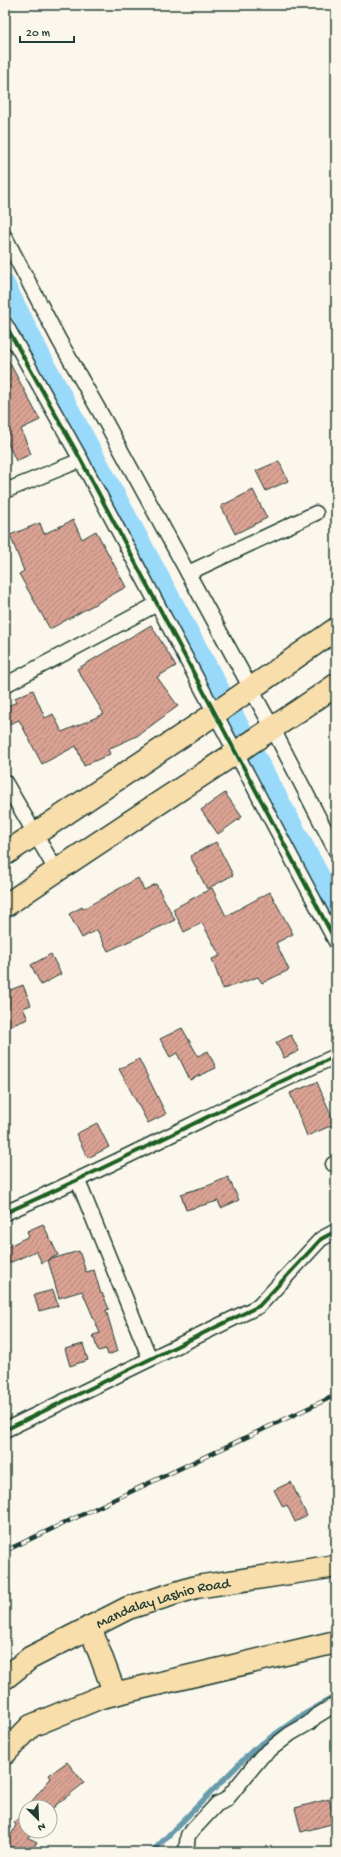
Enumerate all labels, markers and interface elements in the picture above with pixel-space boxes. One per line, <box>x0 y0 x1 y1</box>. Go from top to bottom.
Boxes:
scale bar <box>20 18 74 44</box>
text: 20 m <box>26 27 51 41</box>
street label: Mandalay Lashio Road <box>93 1575 232 1634</box>
north arrow <box>18 1799 58 1839</box>
text: N <box>36 1819 47 1833</box>

